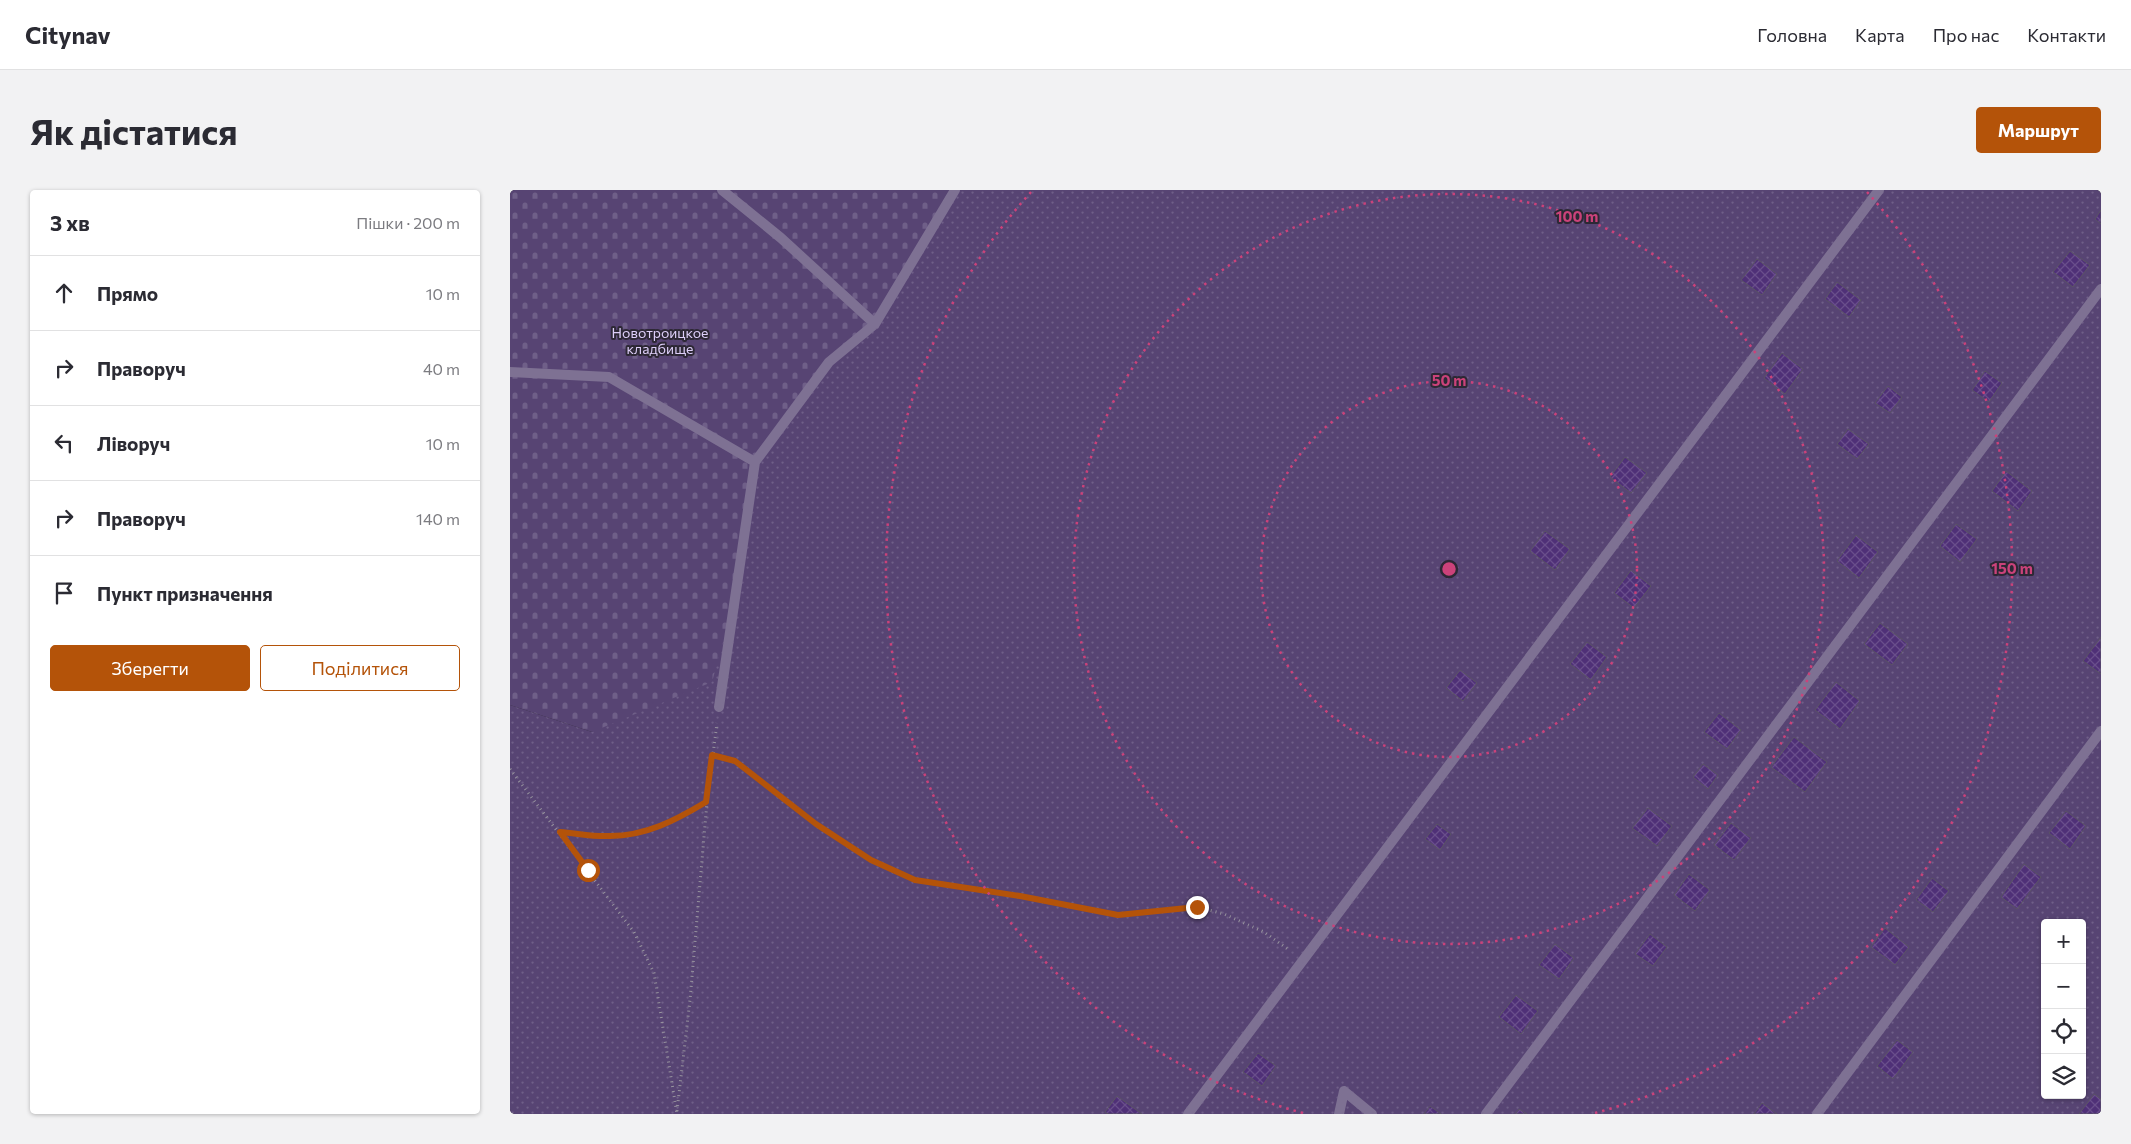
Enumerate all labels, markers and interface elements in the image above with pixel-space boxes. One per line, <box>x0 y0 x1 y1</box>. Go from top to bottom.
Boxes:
text: Citynav <box>25 20 111 49</box>
text: Головна <box>1757 24 1827 46</box>
text: Карта <box>1855 24 1905 46</box>
text: Про нас <box>1933 24 1999 46</box>
text: Контакти <box>2027 24 2106 46</box>
button: Маршрут <box>1976 107 2101 153</box>
text: Як дістатися <box>30 109 238 152</box>
text: 100 m <box>1556 207 1598 225</box>
text: 3 хв <box>50 210 90 235</box>
text: Пішки · 200 m <box>356 213 460 232</box>
icon: ahead <box>50 279 78 307</box>
text: Прямо <box>97 282 158 305</box>
text: 10 m <box>426 284 460 303</box>
park label: Новотроицкое кладбище <box>612 324 708 357</box>
icon: right <box>50 354 78 382</box>
text: Праворуч <box>97 357 186 380</box>
text: 40 m <box>423 359 460 378</box>
text: 50 m <box>1432 371 1466 389</box>
icon: left <box>50 429 78 457</box>
text: Ліворуч <box>97 432 170 455</box>
text: 10 m <box>426 434 460 453</box>
icon: right <box>50 504 78 532</box>
text: Праворуч <box>97 507 186 530</box>
text: 140 m <box>416 509 460 528</box>
text: 150 m <box>1991 559 2033 577</box>
centre of rings <box>1440 560 1458 578</box>
icon: arrive <box>50 579 78 607</box>
text: Пункт призначення <box>97 582 273 605</box>
button: Зберегти <box>50 645 250 691</box>
button: Поділитися <box>260 645 460 691</box>
route start <box>577 859 600 882</box>
route end <box>1186 896 1209 919</box>
map controls <box>2041 919 2086 1099</box>
button: + <box>2041 919 2086 964</box>
button: − <box>2041 964 2086 1009</box>
button: locate <box>2041 1009 2086 1054</box>
button: layers <box>2041 1054 2086 1099</box>

